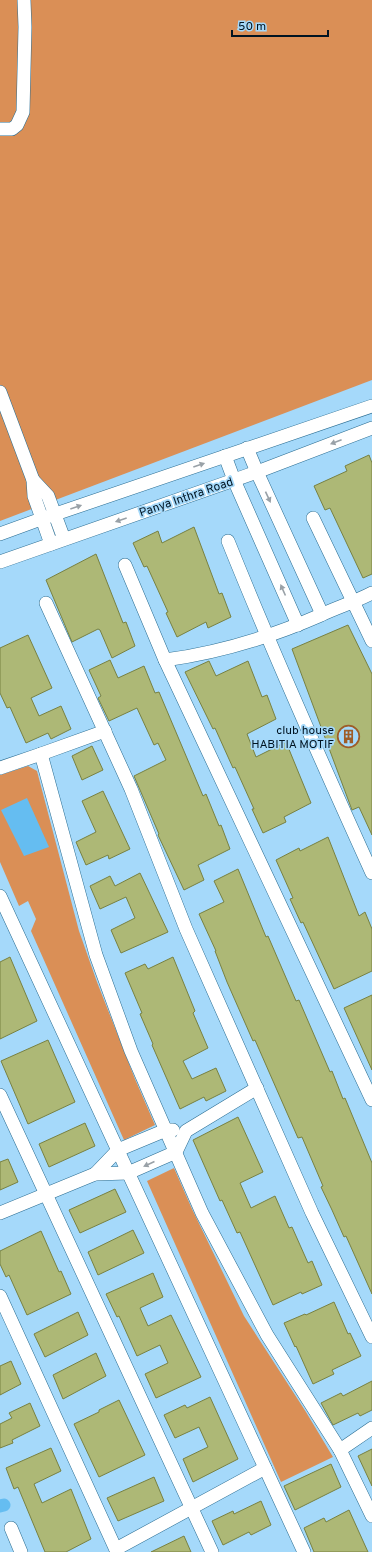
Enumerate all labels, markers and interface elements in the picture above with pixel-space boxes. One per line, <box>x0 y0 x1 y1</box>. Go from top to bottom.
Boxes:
scale bar <box>232 12 328 38</box>
text: 50 m <box>238 19 266 35</box>
one-way arrow <box>329 440 341 446</box>
one-way arrow <box>194 462 206 468</box>
street label: Panya Inthra Road <box>137 474 235 522</box>
one-way arrow <box>265 491 271 502</box>
one-way arrow <box>71 504 83 510</box>
one-way arrow <box>115 517 127 523</box>
one-way arrow <box>279 583 285 595</box>
place label: club house HABITIA MOTIF <box>251 723 334 753</box>
building icon: club house HABITIA MOTIF <box>336 724 362 750</box>
one-way arrow <box>143 1161 155 1167</box>

